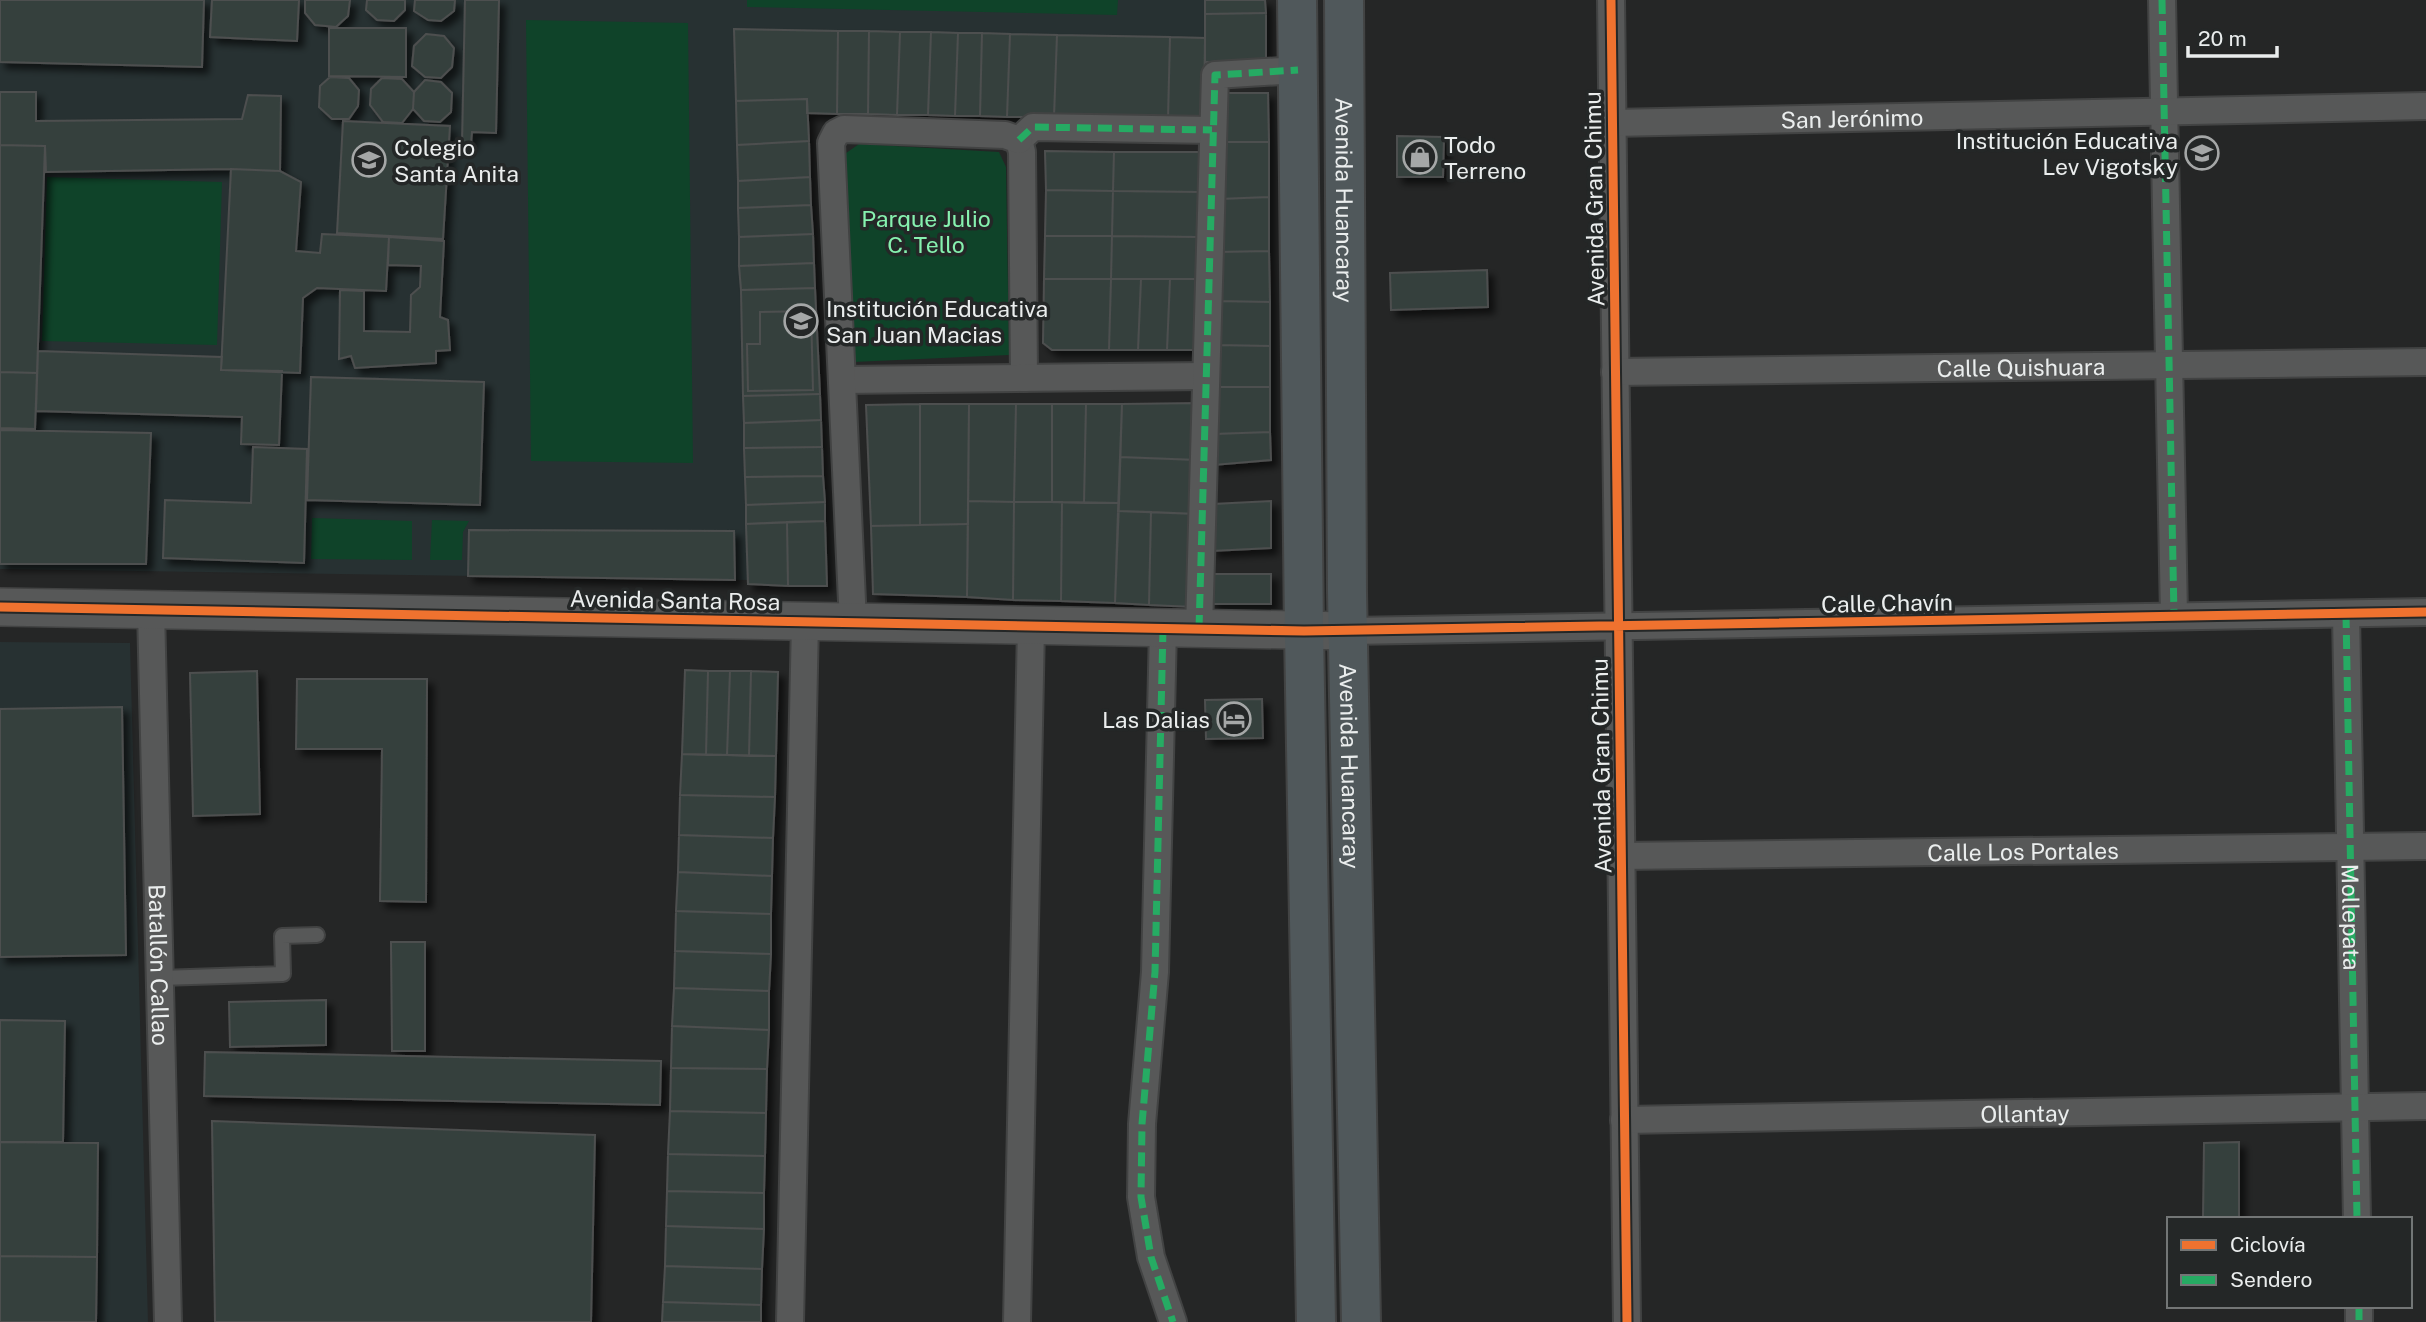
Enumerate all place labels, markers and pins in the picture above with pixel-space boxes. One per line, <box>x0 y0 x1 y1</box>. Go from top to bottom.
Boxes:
place label: Institución Educativa Lev Vigotsky <box>1956 127 2178 180</box>
place label: Todo Terreno <box>1444 131 1526 184</box>
place label: Colegio Santa Anita <box>394 134 519 187</box>
school or university icon: Institución Educativa Lev Vigotsky <box>2183 134 2221 172</box>
shop icon: Todo Terreno <box>1401 138 1439 176</box>
school or university icon: Colegio Santa Anita <box>350 141 388 179</box>
place label: Institución Educativa San Juan Macias <box>826 295 1048 348</box>
school or university icon: Institución Educativa San Juan Macias <box>782 302 820 340</box>
hotel icon: Las Dalias <box>1215 700 1253 738</box>
place label: Las Dalias <box>1102 706 1210 733</box>

